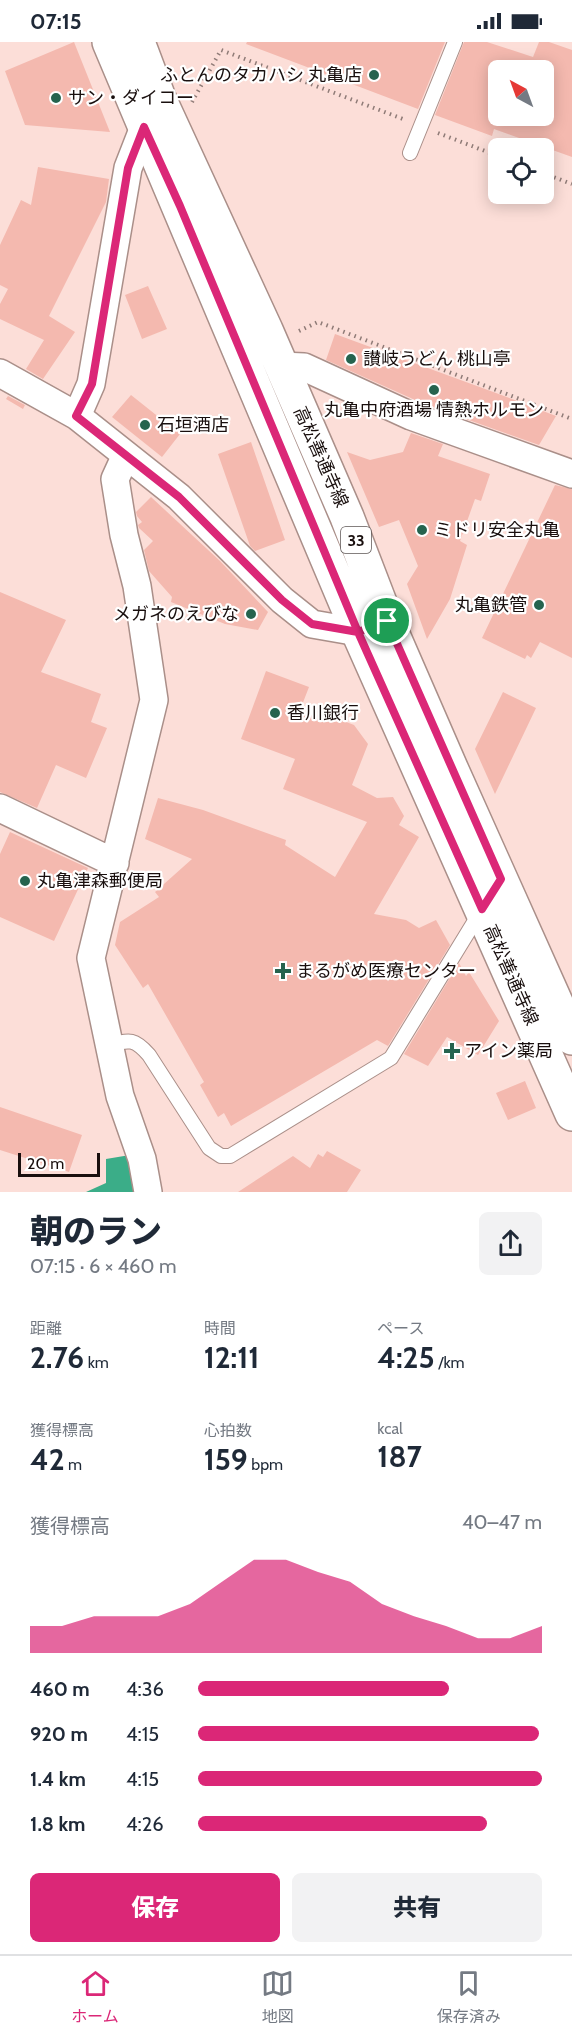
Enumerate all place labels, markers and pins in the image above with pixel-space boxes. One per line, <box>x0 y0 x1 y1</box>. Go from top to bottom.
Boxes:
place label: ふとんのタカハシ 丸亀店 <box>160 64 362 86</box>
marker: ふとんのタカハシ 丸亀店 <box>367 68 381 82</box>
place label: サン・ダイコー <box>68 87 194 109</box>
marker: サン・ダイコー <box>49 91 63 105</box>
place label: 讃岐うどん 桃山亭 <box>363 348 511 370</box>
marker: 讃岐うどん 桃山亭 <box>344 352 358 366</box>
marker: 丸亀中府酒場 情熱ホルモン <box>427 383 441 397</box>
place label: 丸亀中府酒場 情熱ホルモン <box>324 399 544 421</box>
place label: 石垣酒店 <box>157 414 229 436</box>
marker: 石垣酒店 <box>138 418 152 432</box>
place label: ミドリ安全丸亀 <box>434 519 560 541</box>
marker: ミドリ安全丸亀 <box>415 523 429 537</box>
place label: 丸亀鉄管 <box>455 594 527 616</box>
pin <box>361 595 412 646</box>
marker: 丸亀鉄管 <box>532 598 546 612</box>
place label: メガネのえびな <box>113 603 239 625</box>
marker: メガネのえびな <box>244 607 258 621</box>
place label: 香川銀行 <box>287 702 359 724</box>
marker: 香川銀行 <box>268 706 282 720</box>
place label: 丸亀津森郵便局 <box>37 870 163 892</box>
marker: 丸亀津森郵便局 <box>18 874 32 888</box>
place label: まるがめ医療センター <box>296 960 476 982</box>
marker: まるがめ医療センター <box>274 962 292 980</box>
place label: アイン薬局 <box>464 1040 553 1062</box>
marker: アイン薬局 <box>445 1044 459 1058</box>

